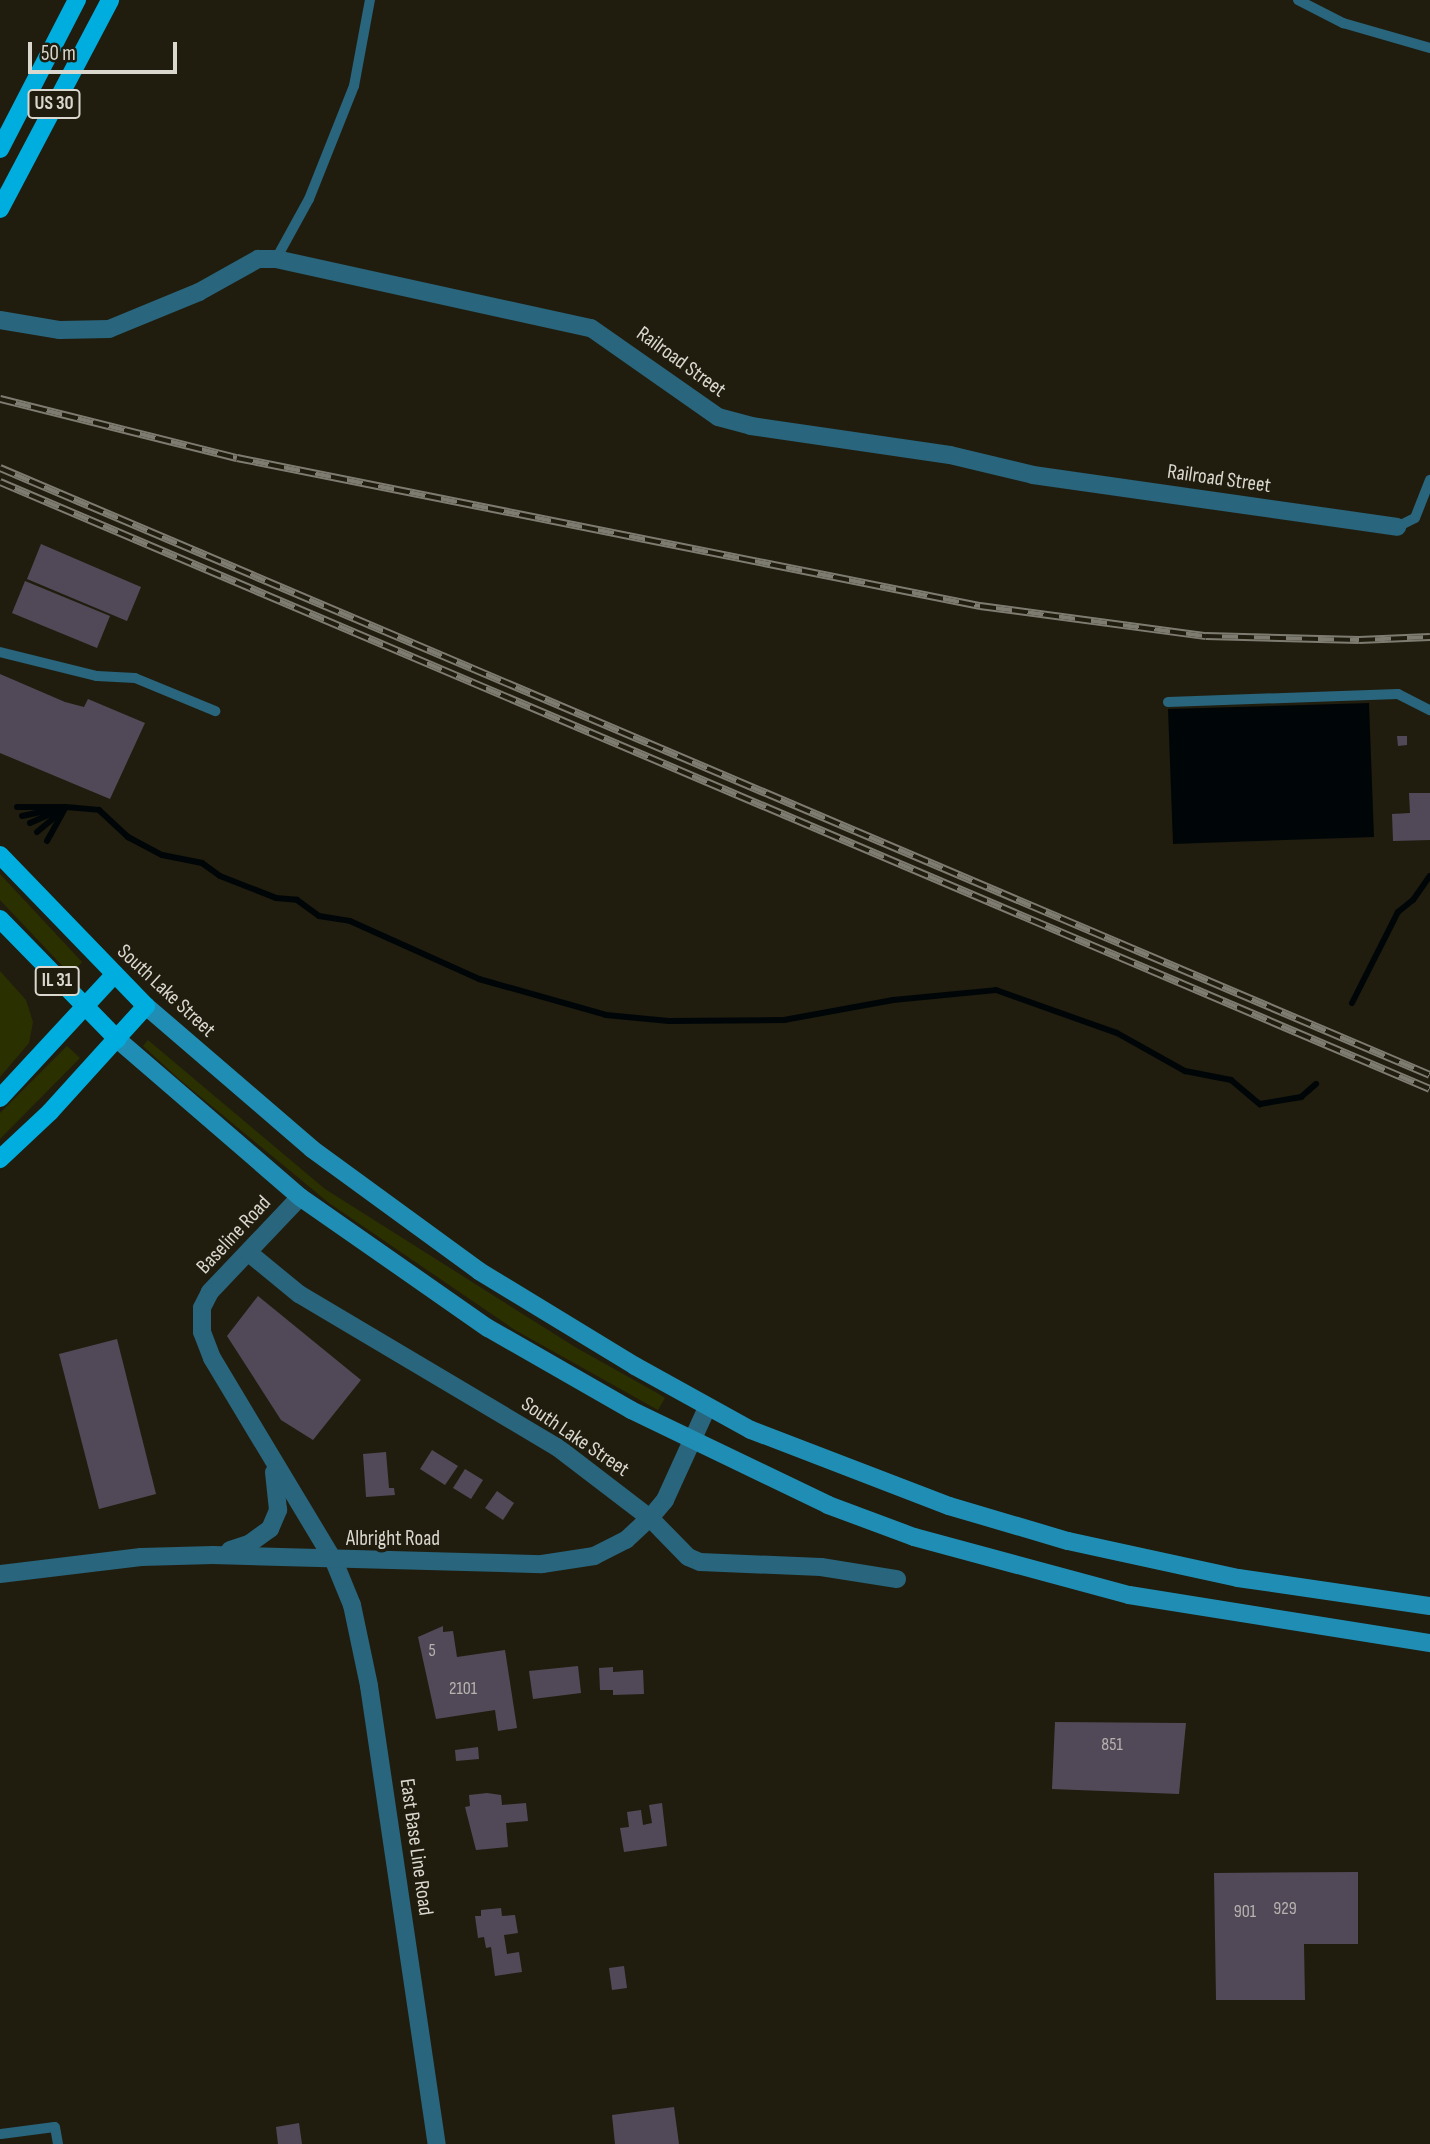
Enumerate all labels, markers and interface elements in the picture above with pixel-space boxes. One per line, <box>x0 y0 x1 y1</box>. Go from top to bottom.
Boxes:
scale bar <box>32 28 180 72</box>
text: 50 m <box>41 41 76 66</box>
road number: US 30 <box>26 88 82 120</box>
street label: Railroad Street <box>631 321 731 403</box>
street label: Railroad Street <box>1166 459 1272 499</box>
street label: South Lake Street <box>112 939 220 1043</box>
road number: IL 31 <box>34 965 80 996</box>
street label: Baseline Road <box>192 1191 276 1279</box>
street label: South Lake Street <box>516 1392 634 1482</box>
street label: Albright Road <box>346 1526 440 1552</box>
house number: 5 <box>428 1640 436 1662</box>
house number: 2101 <box>449 1678 477 1700</box>
house number: 851 <box>1101 1734 1123 1756</box>
street label: East Base Line Road <box>394 1777 438 1917</box>
house number: 929 <box>1273 1898 1297 1920</box>
house number: 901 <box>1234 1901 1256 1923</box>

